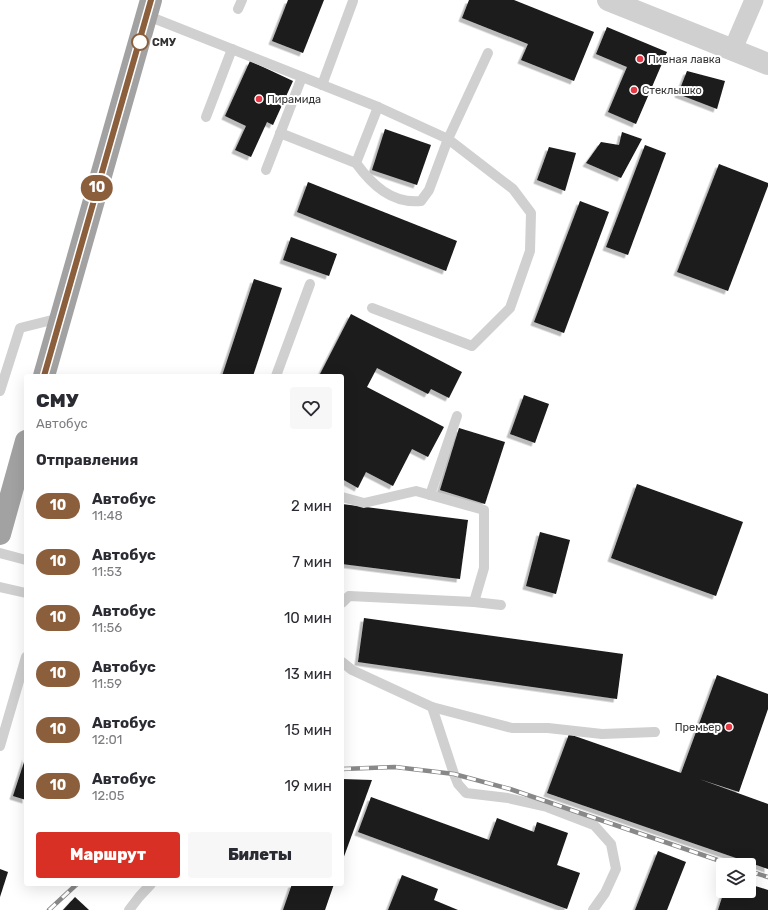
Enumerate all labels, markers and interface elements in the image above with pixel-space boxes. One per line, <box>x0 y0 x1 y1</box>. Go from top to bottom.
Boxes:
marker: СМУ <box>131 33 149 51</box>
place label: СМУ <box>152 36 177 49</box>
place label: Пивная лавка <box>648 53 721 66</box>
marker: Пивная лавка <box>635 54 645 64</box>
place label: Стеклышко <box>642 84 702 97</box>
marker: Стеклышко <box>629 85 639 95</box>
place label: Пирамида <box>267 93 321 106</box>
marker: Пирамида <box>254 94 264 104</box>
line badge: 10 <box>79 175 115 201</box>
text: 10 <box>89 179 105 196</box>
button: heart <box>290 387 332 429</box>
text: СМУ <box>36 389 78 412</box>
text: Автобус <box>36 416 88 431</box>
text: Отправления <box>36 451 138 469</box>
text: Автобус <box>92 490 156 508</box>
text: 10 <box>50 497 66 514</box>
text: 2 мин <box>291 497 332 515</box>
text: 11:48 <box>92 508 123 523</box>
text: Автобус <box>92 546 156 564</box>
text: 10 <box>50 553 66 570</box>
text: 7 мин <box>292 553 332 571</box>
text: 11:53 <box>92 564 122 579</box>
text: Автобус <box>92 602 156 620</box>
text: 10 <box>50 609 66 626</box>
text: 10 мин <box>284 609 332 627</box>
text: 11:56 <box>92 620 122 635</box>
text: Автобус <box>92 658 156 676</box>
text: 10 <box>50 665 66 682</box>
text: 13 мин <box>284 665 332 683</box>
text: 11:59 <box>92 676 122 691</box>
text: Автобус <box>92 714 156 732</box>
text: 10 <box>50 721 66 738</box>
text: 15 мин <box>284 721 332 739</box>
place label: Премьер <box>675 721 721 734</box>
marker: Премьер <box>724 722 734 732</box>
text: 12:01 <box>92 732 122 747</box>
text: Автобус <box>92 770 156 788</box>
text: 10 <box>50 777 66 794</box>
text: 19 мин <box>285 777 332 795</box>
text: 12:05 <box>92 788 125 803</box>
button: Маршрут <box>36 832 180 878</box>
button: Билеты <box>188 832 332 878</box>
map controls <box>716 858 756 898</box>
button: layers <box>716 858 756 898</box>

